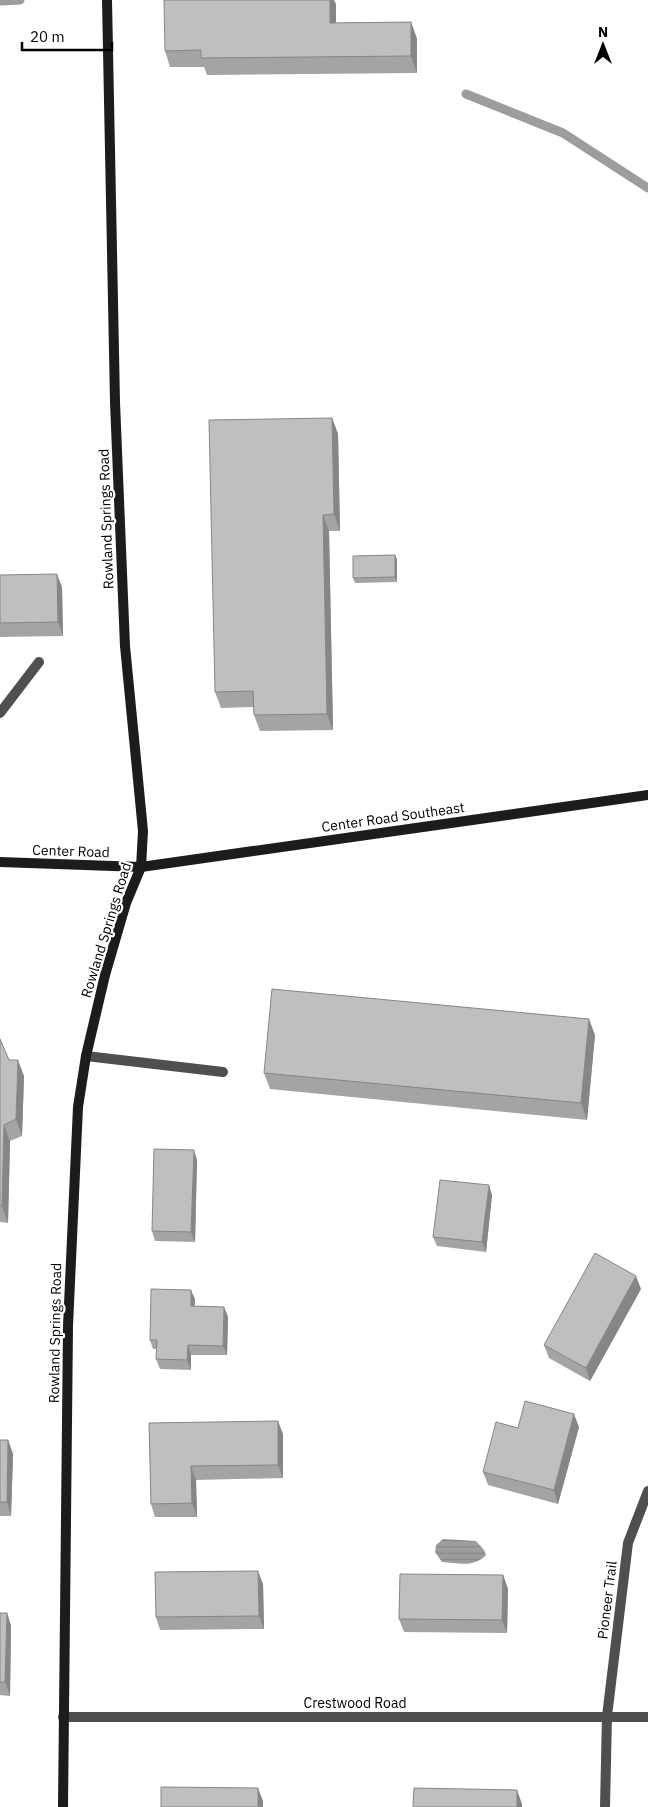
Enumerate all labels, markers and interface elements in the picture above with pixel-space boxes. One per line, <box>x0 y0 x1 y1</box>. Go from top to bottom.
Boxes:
scale bar <box>22 20 112 52</box>
north arrow <box>578 20 628 70</box>
text: N <box>598 23 608 41</box>
text: 20 m <box>30 27 65 46</box>
street label: Rowland Springs Road <box>95 448 117 590</box>
street label: Center Road Southeast <box>320 798 466 836</box>
street label: Center Road <box>32 841 110 861</box>
street label: Rowland Springs Road <box>77 860 135 1000</box>
street label: Rowland Springs Road <box>45 1263 65 1403</box>
street label: Pioneer Trail <box>593 1560 621 1640</box>
street label: Crestwood Road <box>303 1694 407 1712</box>

